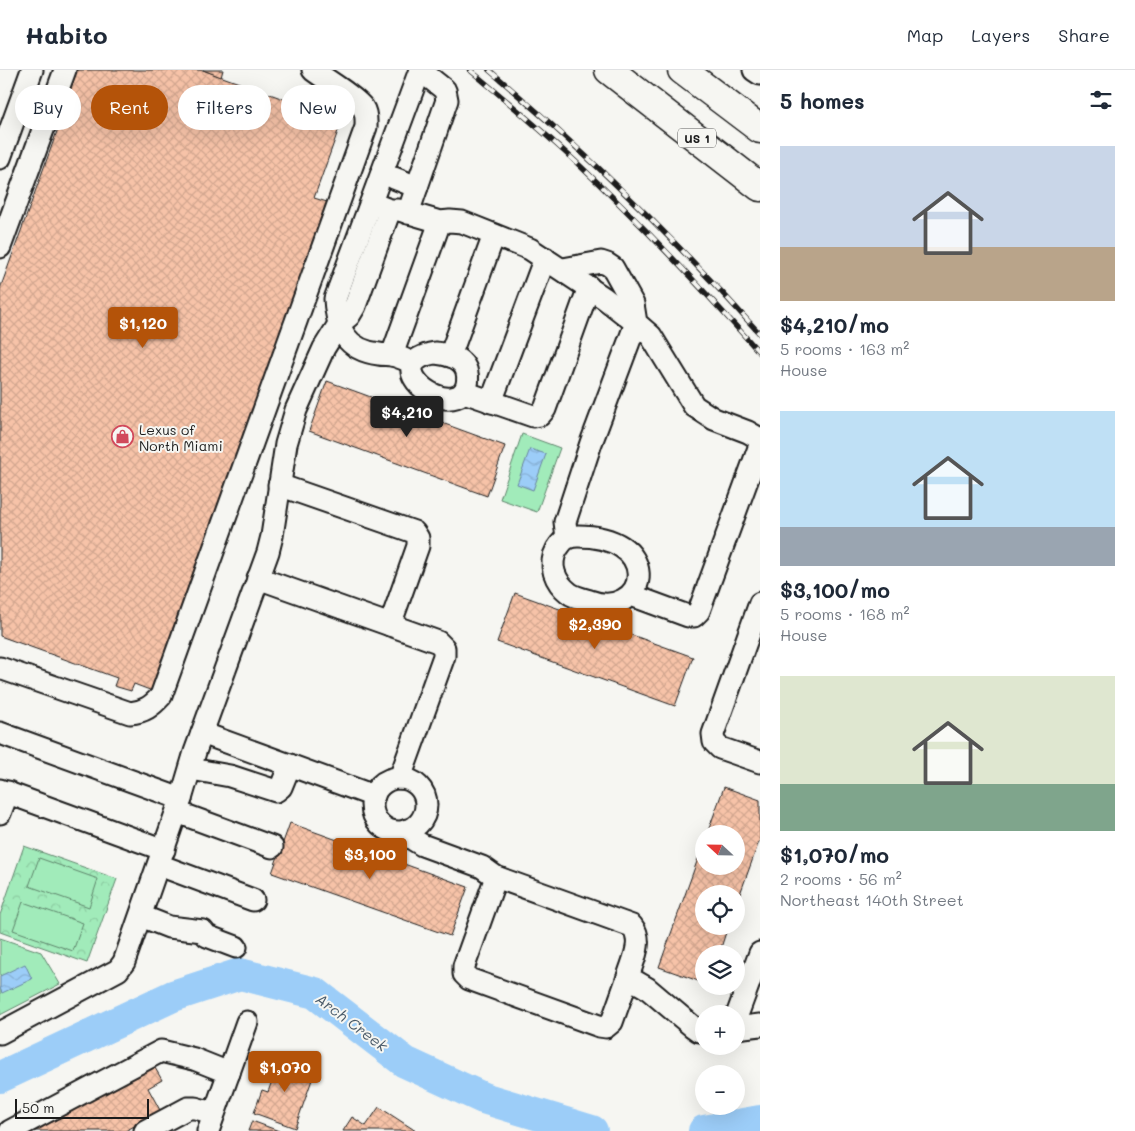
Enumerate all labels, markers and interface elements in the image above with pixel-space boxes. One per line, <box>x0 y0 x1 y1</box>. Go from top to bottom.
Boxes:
text: Habito <box>25 19 108 50</box>
text: Map <box>907 23 943 47</box>
text: Layers <box>971 23 1030 47</box>
text: Share <box>1058 23 1110 47</box>
chip: Buy <box>15 85 81 130</box>
chip: Rent <box>91 85 168 130</box>
chip: Filters <box>178 85 271 130</box>
chip: New <box>281 85 355 130</box>
icon: filters <box>1087 86 1115 114</box>
text: 5 homes <box>780 87 865 114</box>
road number: US 1 <box>678 128 716 148</box>
icon: home <box>903 178 993 268</box>
pin: $1,120 <box>102 306 184 349</box>
text: $4,210/mo <box>780 311 889 338</box>
text: $1,120 <box>119 312 167 333</box>
text: 5 rooms · 163 m² <box>780 338 909 359</box>
text: House <box>780 359 827 380</box>
pin: $4,210 <box>366 396 448 438</box>
text: $4,210 <box>381 401 433 422</box>
place label: Lexus of North Miami <box>139 420 223 455</box>
shop icon: Lexus of North Miami <box>111 425 135 449</box>
icon: home <box>903 443 993 533</box>
text: $3,100/mo <box>780 576 890 603</box>
text: 5 rooms · 168 m² <box>780 603 910 624</box>
pin: $2,390 <box>554 608 636 650</box>
text: $2,390 <box>568 613 622 634</box>
text: House <box>780 624 827 645</box>
icon: home <box>903 708 993 798</box>
north arrow <box>695 825 745 875</box>
map controls <box>695 825 745 1115</box>
pin: $3,100 <box>329 838 411 880</box>
text: $1,070/mo <box>780 841 889 868</box>
text: $3,100 <box>344 843 396 864</box>
text: 2 rooms · 56 m² <box>780 868 902 889</box>
button: locate <box>695 885 745 935</box>
text: Northeast 140th Street <box>780 889 964 910</box>
button: layers <box>695 945 745 995</box>
water label: Arch Creek <box>312 989 393 1056</box>
button: + <box>695 1005 745 1055</box>
pin: $1,070 <box>244 1050 326 1093</box>
text: $1,070 <box>259 1056 311 1077</box>
button: − <box>695 1065 745 1115</box>
scale bar <box>15 1096 149 1119</box>
text: 50 m <box>22 1098 54 1117</box>

